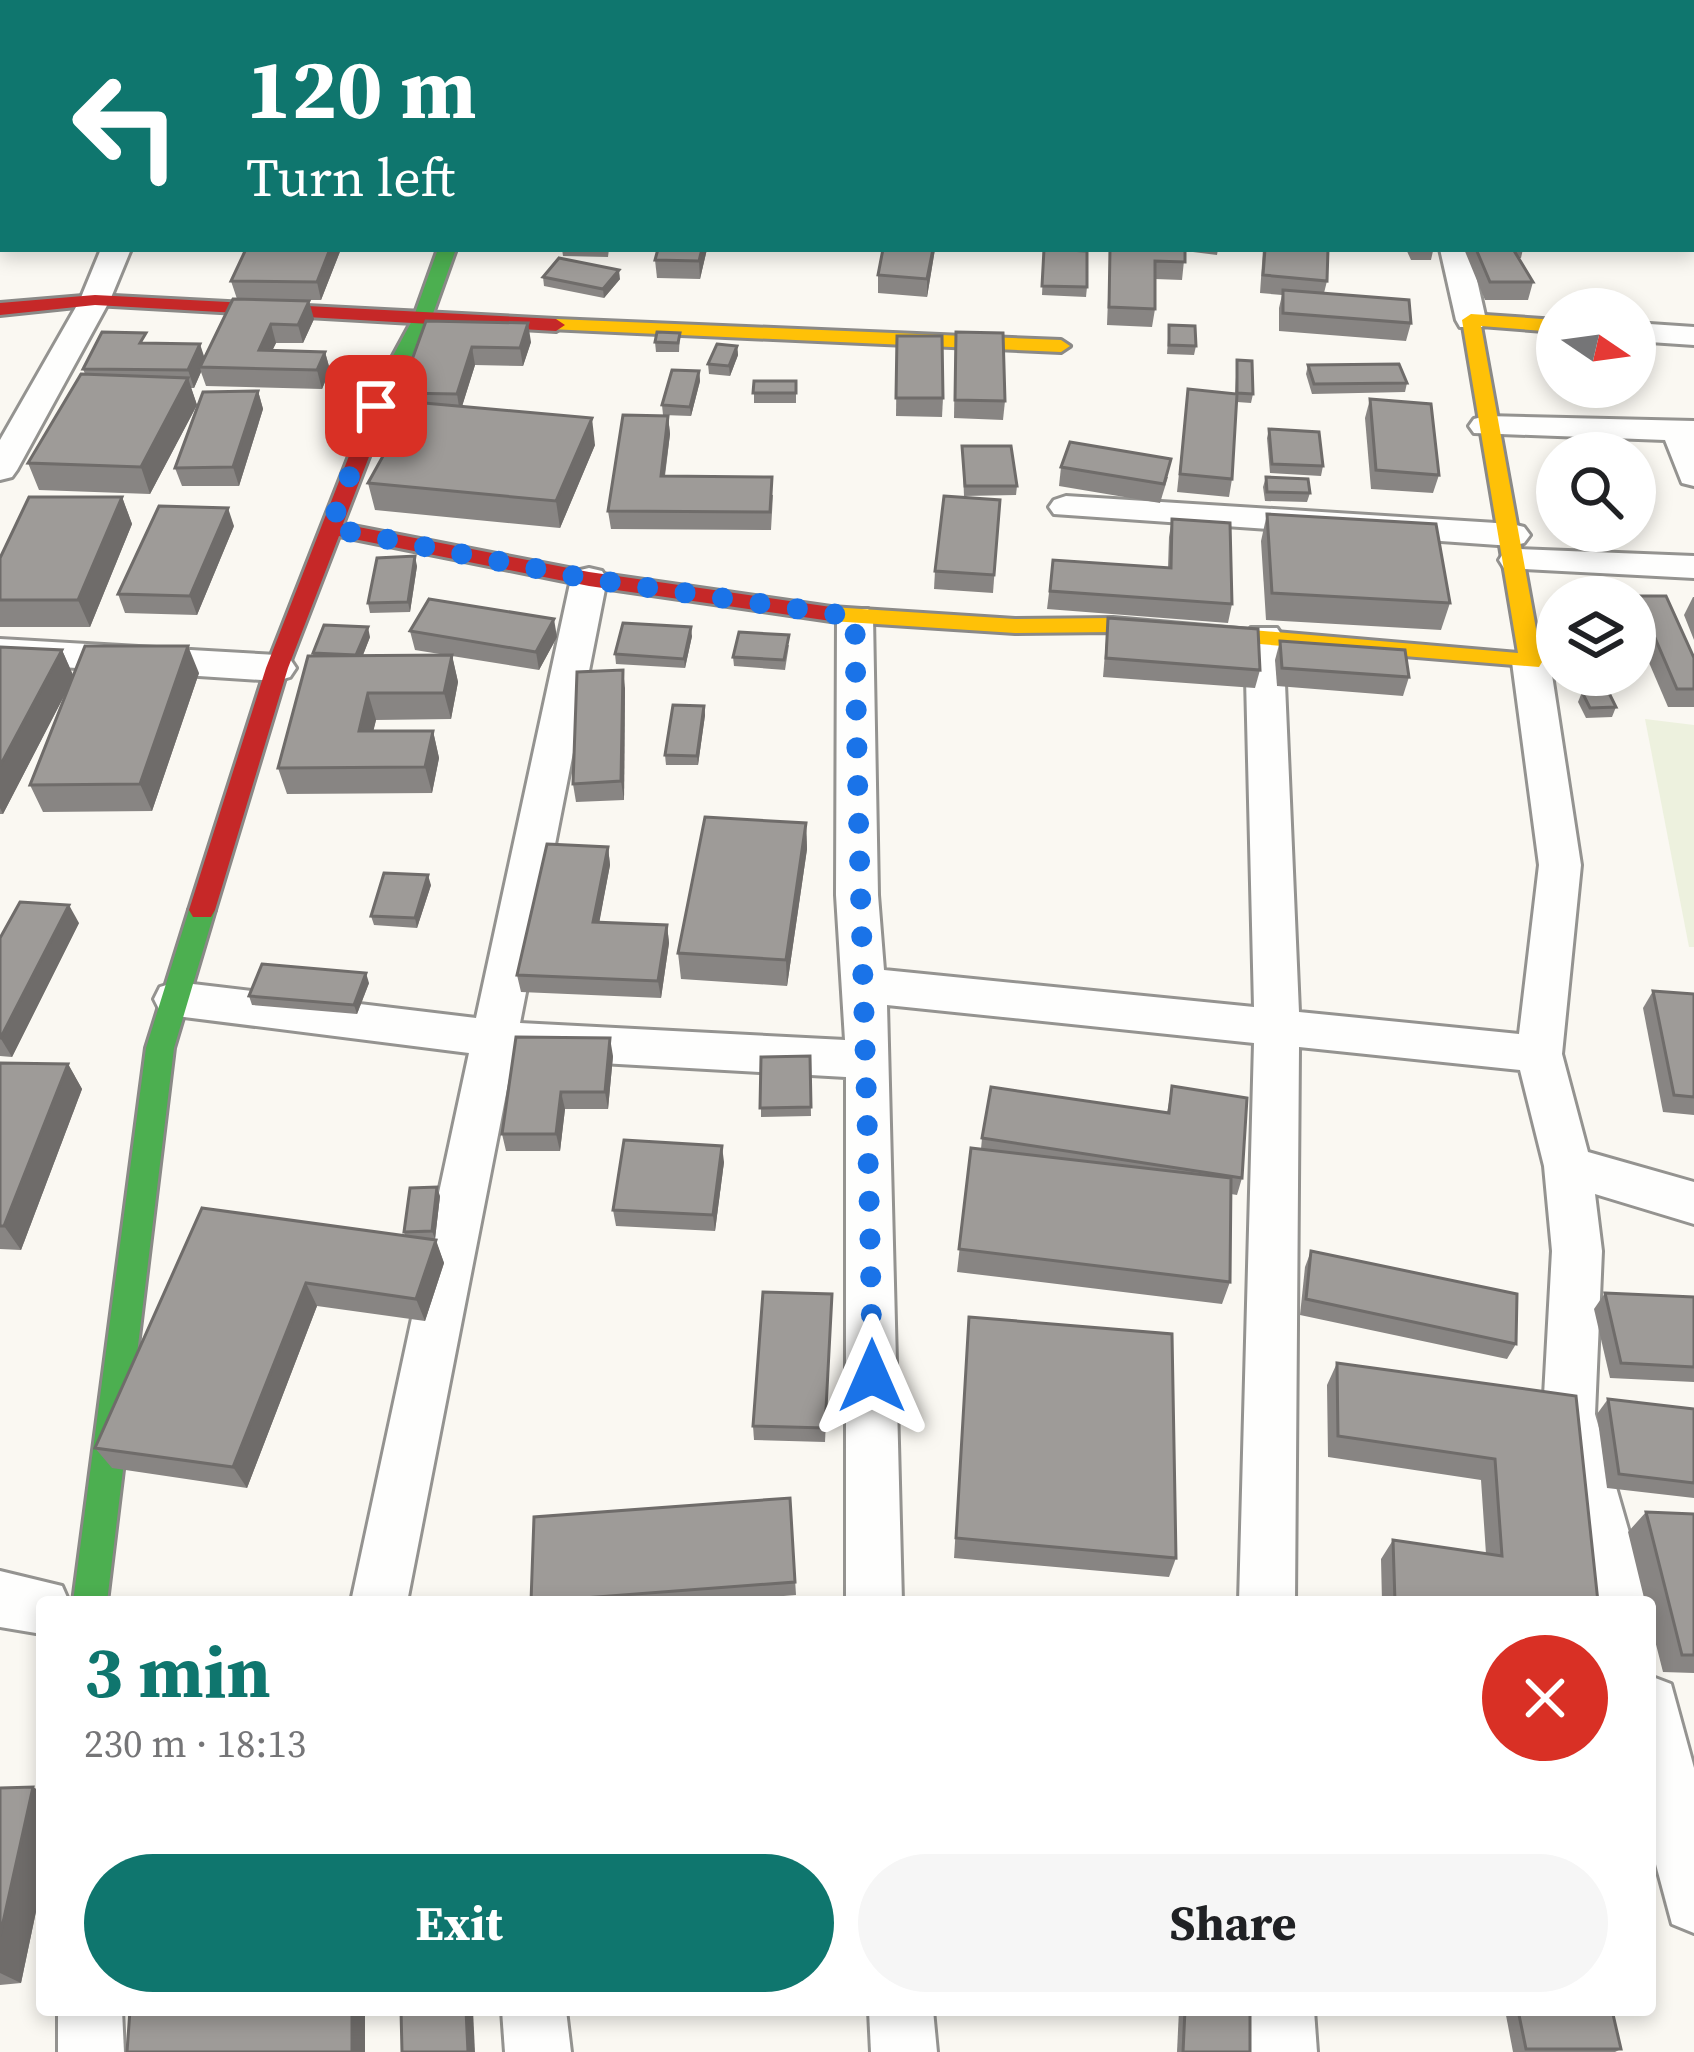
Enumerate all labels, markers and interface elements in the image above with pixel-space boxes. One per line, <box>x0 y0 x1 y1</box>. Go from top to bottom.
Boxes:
text: 120 m <box>246 31 477 146</box>
icon: left <box>48 48 204 204</box>
text: Turn left <box>246 140 455 214</box>
north arrow <box>1536 288 1656 408</box>
map controls <box>1536 288 1656 696</box>
pin <box>325 355 427 457</box>
icon: arrive <box>343 373 409 439</box>
button: search <box>1536 432 1656 552</box>
button: layers <box>1536 576 1656 696</box>
position arrow <box>809 1313 935 1439</box>
text: 3 min <box>84 1622 271 1721</box>
button: close <box>1482 1635 1608 1761</box>
text: 230 m · 18:13 <box>84 1717 306 1770</box>
button: Exit <box>84 1854 834 1992</box>
button: Share <box>858 1854 1608 1992</box>

